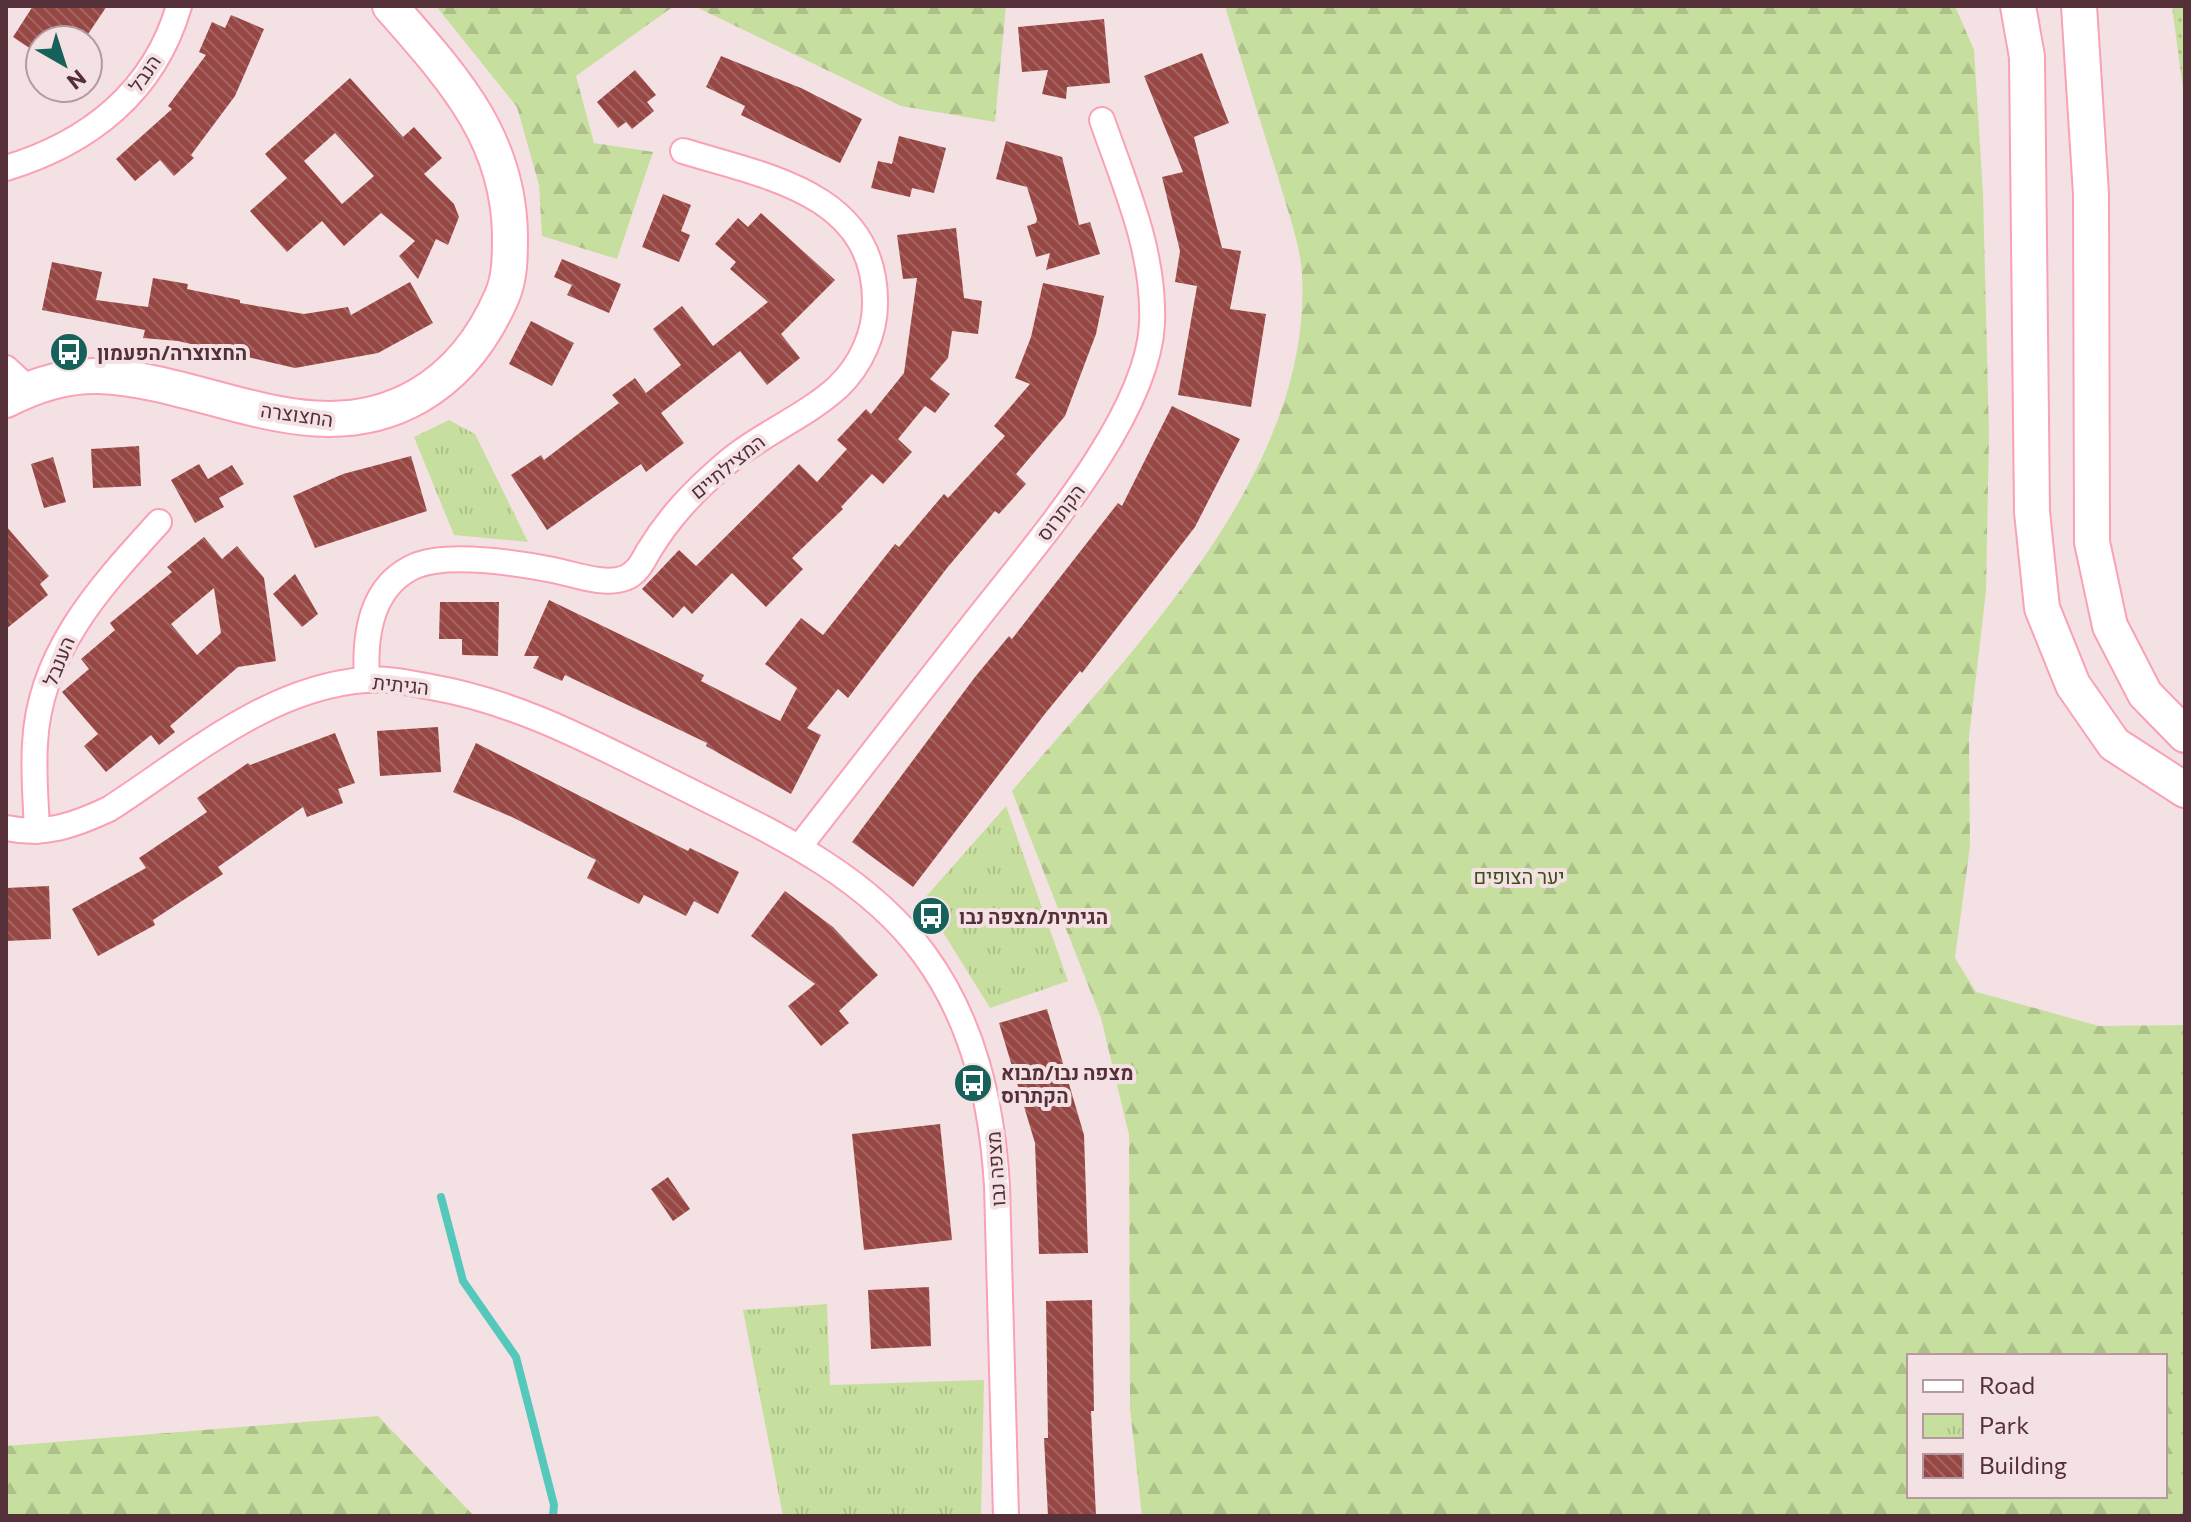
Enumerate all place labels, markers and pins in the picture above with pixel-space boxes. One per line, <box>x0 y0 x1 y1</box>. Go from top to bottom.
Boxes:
bus stop icon: החצוצרה/הפעמון <box>48 331 90 373</box>
place label: החצוצרה/הפעמון <box>97 340 247 364</box>
bus stop icon: הגיתית/מצפה נבו <box>910 895 952 937</box>
place label: הגיתית/מצפה נבו <box>959 904 1108 928</box>
place label: מצפה נבו/מבוא הקתרוס <box>1001 1060 1133 1107</box>
bus stop icon: מצפה נבו/מבוא הקתרוס <box>952 1062 994 1104</box>

